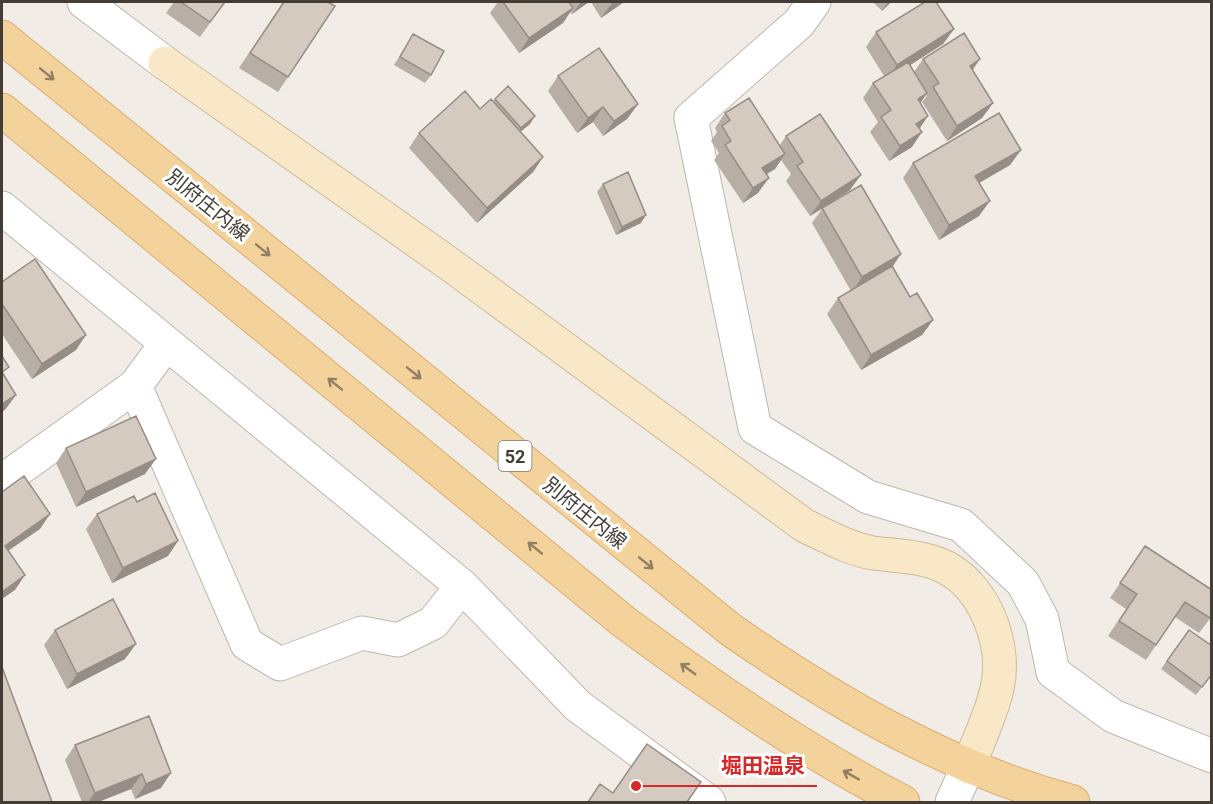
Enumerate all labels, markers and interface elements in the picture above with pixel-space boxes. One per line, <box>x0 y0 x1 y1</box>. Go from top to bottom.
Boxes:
one-way arrow <box>39 67 55 80</box>
street label: 別府庄内線 <box>162 164 254 246</box>
one-way arrow <box>255 243 270 257</box>
one-way arrow <box>406 367 422 380</box>
one-way arrow <box>327 378 343 391</box>
road number: 52 <box>498 441 532 471</box>
street label: 別府庄内線 <box>539 472 631 554</box>
one-way arrow <box>528 541 543 555</box>
one-way arrow <box>638 557 654 570</box>
one-way arrow <box>680 662 696 675</box>
callout: 堀田温泉 <box>709 747 817 786</box>
text: 堀田温泉 <box>721 754 805 778</box>
one-way arrow <box>843 769 861 780</box>

